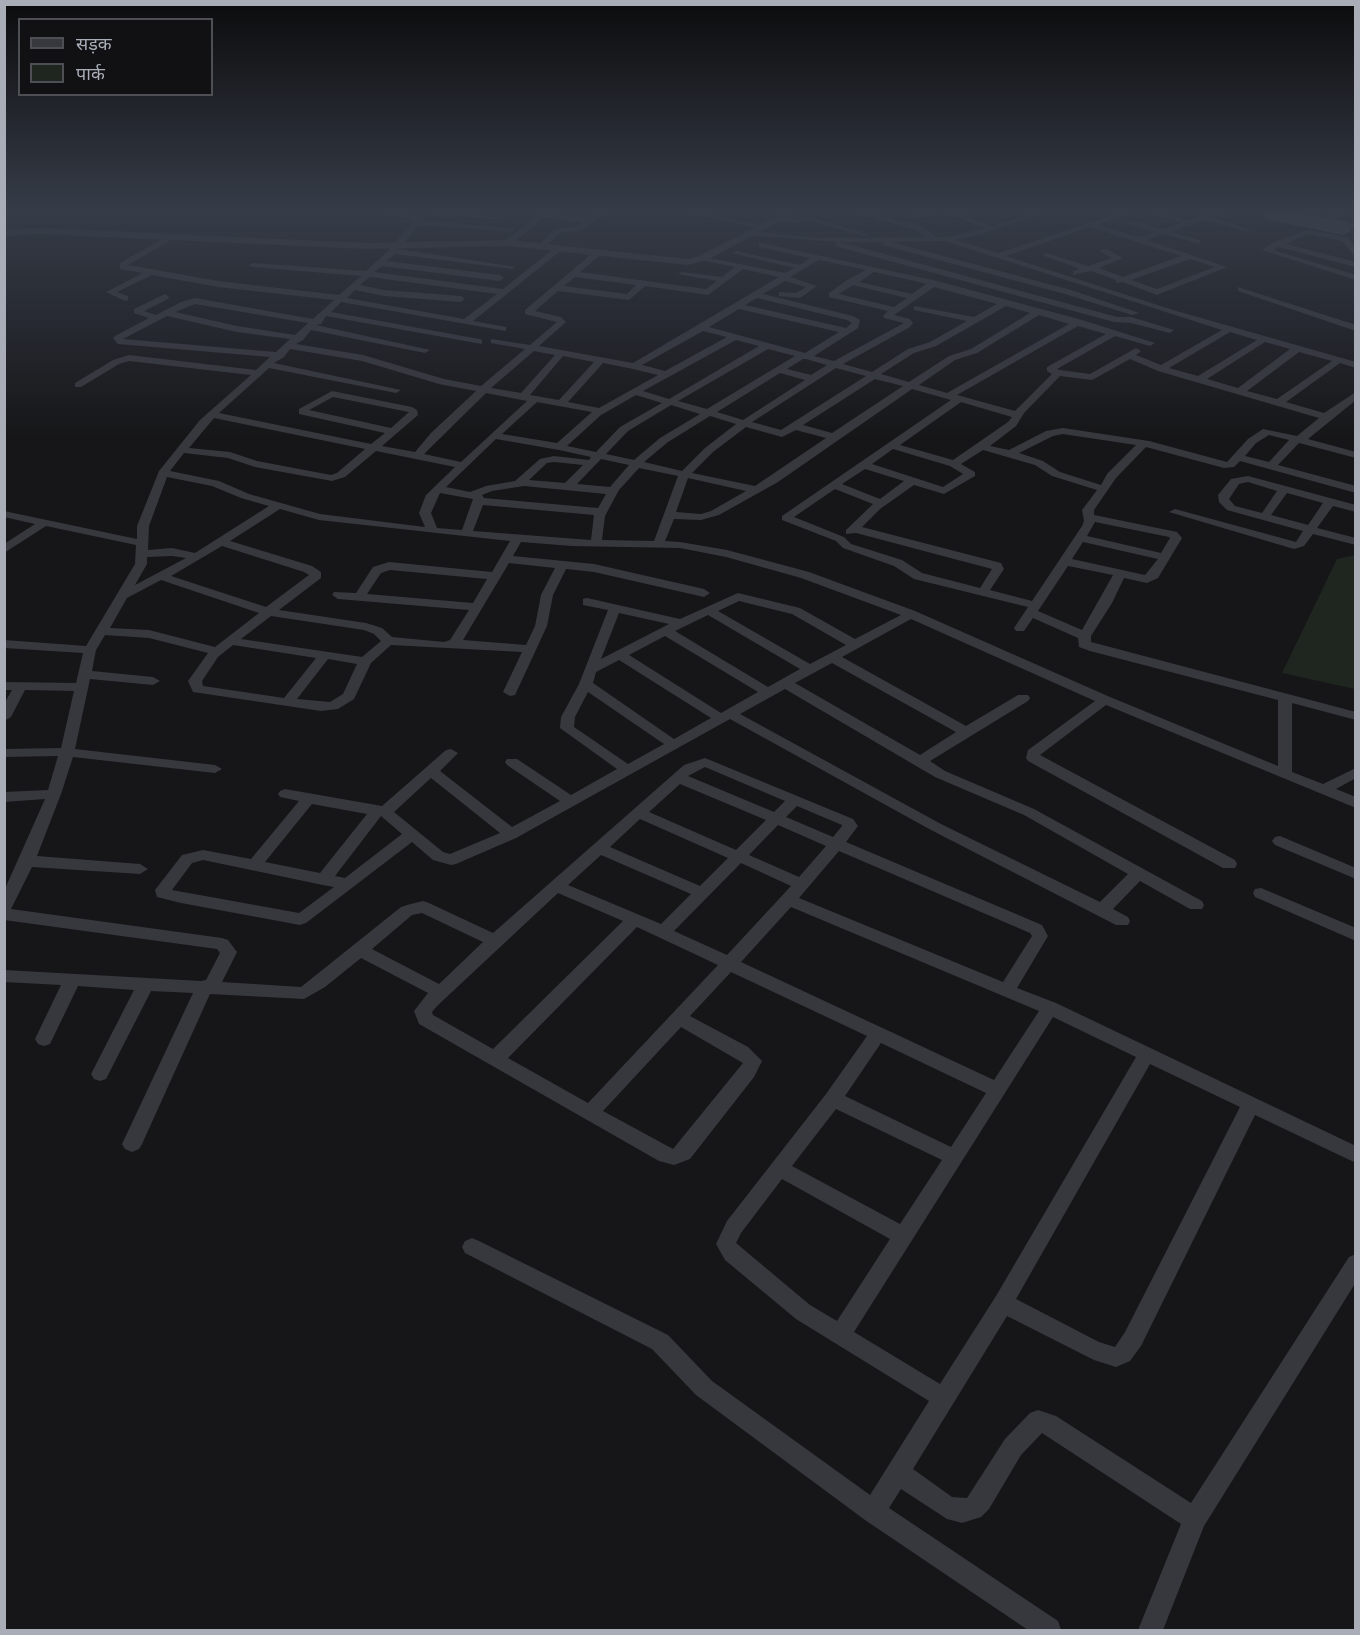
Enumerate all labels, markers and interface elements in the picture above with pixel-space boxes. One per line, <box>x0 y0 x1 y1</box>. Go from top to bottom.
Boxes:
legend <box>18 18 213 96</box>
text: सड़क <box>76 30 112 57</box>
text: पार्क <box>76 60 105 87</box>

